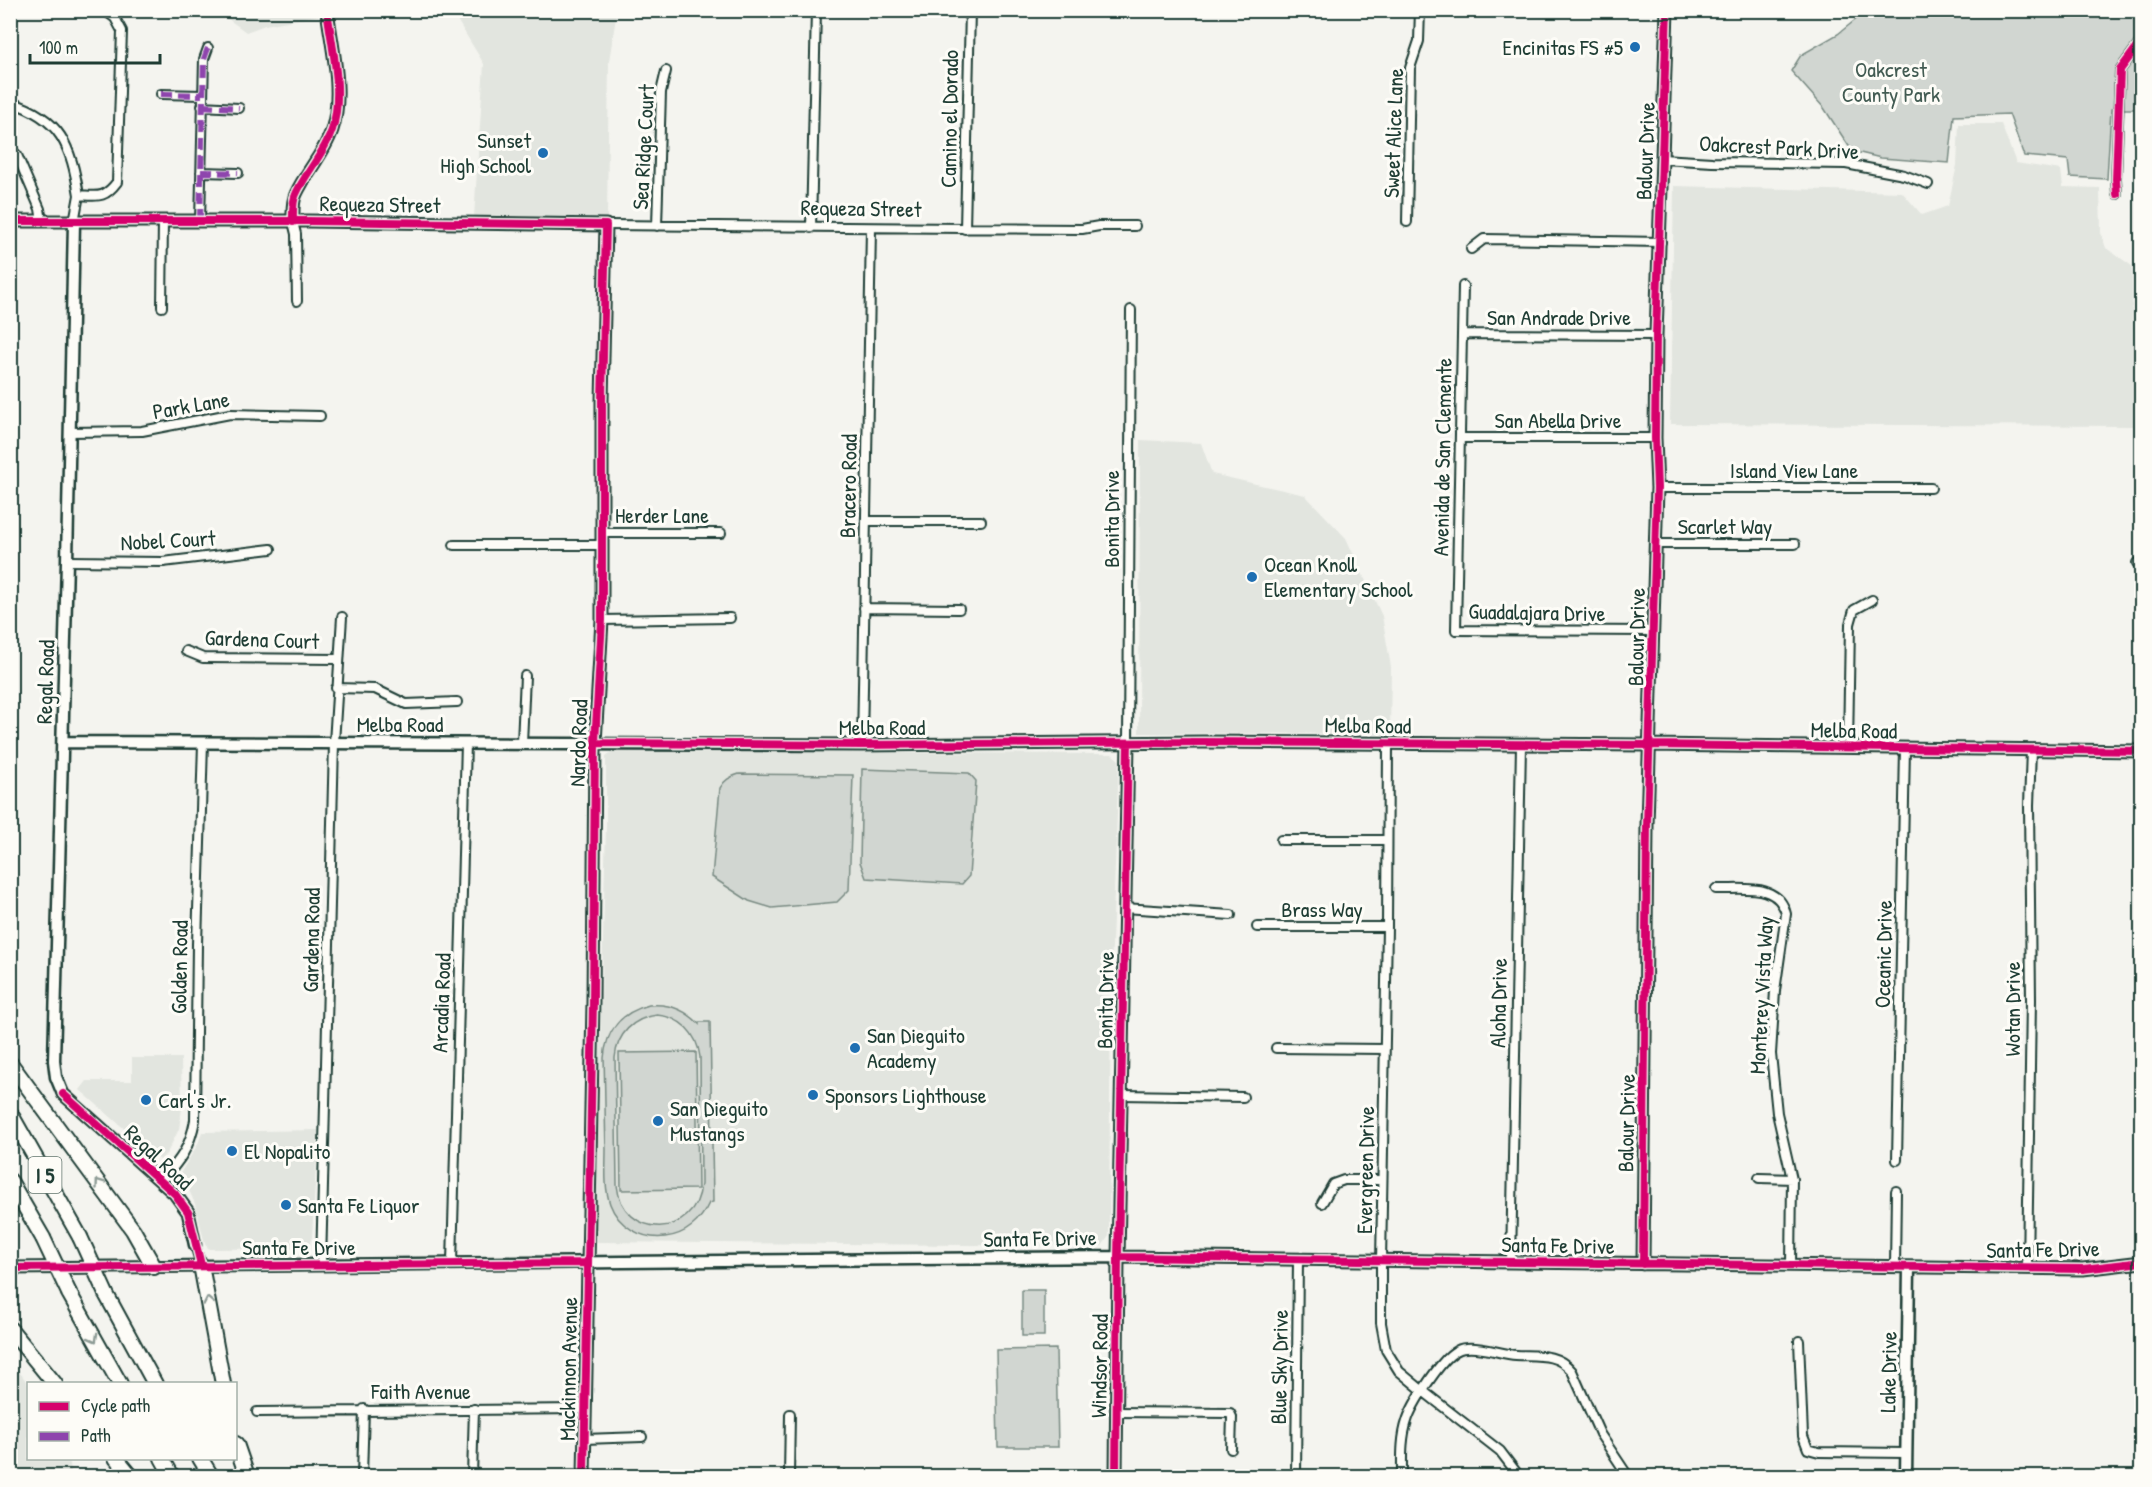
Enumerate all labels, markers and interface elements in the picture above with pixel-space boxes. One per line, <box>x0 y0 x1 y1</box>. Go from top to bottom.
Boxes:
scale bar <box>30 27 160 65</box>
place label: Encinitas FS #5 <box>1503 32 1623 62</box>
text: 100 m <box>39 35 78 60</box>
marker: Encinitas FS #5 <box>1628 40 1642 54</box>
street label: Camino el Dorado <box>933 50 965 188</box>
park label: Oakcrest County Park <box>1842 54 1940 109</box>
street label: Sweet Alice Lane <box>1376 67 1410 198</box>
street label: Sea Ridge Court <box>625 83 661 210</box>
street label: Balour Drive <box>1628 101 1662 201</box>
place label: Sunset High School <box>440 125 531 180</box>
street label: Oakcrest Park Drive <box>1698 128 1860 166</box>
marker: Sunset High School <box>536 146 550 160</box>
street label: Requeza Street <box>319 188 441 220</box>
street label: Requeza Street <box>800 192 922 224</box>
street label: San Andrade Drive <box>1487 302 1631 332</box>
street label: Avenida de San Clemente <box>1425 357 1459 556</box>
street label: Park Lane <box>150 383 232 426</box>
street label: San Abella Drive <box>1495 405 1622 435</box>
street label: Bracero Road <box>832 433 864 538</box>
street label: Island View Lane <box>1730 455 1858 485</box>
street label: Bonita Drive <box>1096 470 1126 568</box>
street label: Herder Lane <box>615 500 709 530</box>
street label: Scarlet Way <box>1678 511 1772 541</box>
street label: Nobel Court <box>120 523 217 557</box>
place label: Ocean Knoll Elementary School <box>1264 549 1413 604</box>
marker: Ocean Knoll Elementary School <box>1245 570 1259 584</box>
street label: Balour Drive <box>1620 587 1652 686</box>
street label: Guadalajara Drive <box>1468 596 1606 628</box>
street label: Gardena Court <box>204 622 320 656</box>
street label: Regal Road <box>29 639 61 725</box>
street label: Nardo Road <box>561 698 595 787</box>
street label: Melba Road <box>357 709 444 739</box>
street label: Melba Road <box>1324 709 1412 741</box>
street label: Melba Road <box>839 712 926 742</box>
street label: Melba Road <box>1810 714 1898 746</box>
street label: Gardena Road <box>295 887 327 993</box>
street label: Brass Way <box>1281 894 1363 924</box>
street label: Oceanic Drive <box>1867 899 1899 1008</box>
street label: Monterey Vista Way <box>1742 915 1780 1075</box>
street label: Golden Road <box>163 919 195 1014</box>
street label: Bonita Drive <box>1089 951 1121 1049</box>
street label: Arcadia Road <box>424 952 458 1053</box>
street label: Aloha Drive <box>1482 958 1514 1048</box>
street label: Wotan Drive <box>1997 961 2027 1057</box>
place label: San Dieguito Academy <box>867 1020 965 1075</box>
marker: San Dieguito Academy <box>848 1041 862 1055</box>
street label: Balour Drive <box>1610 1073 1642 1172</box>
place label: Sponsors Lighthouse <box>825 1080 987 1110</box>
place label: Carl's Jr. <box>158 1085 231 1115</box>
marker: Sponsors Lighthouse <box>806 1088 820 1102</box>
marker: Carl's Jr. <box>139 1093 153 1107</box>
place label: San Dieguito Mustangs <box>670 1093 768 1148</box>
street label: Evergreen Drive <box>1349 1106 1381 1234</box>
marker: San Dieguito Mustangs <box>651 1114 665 1128</box>
street label: Regal Road <box>118 1117 200 1197</box>
place label: El Nopalito <box>244 1136 331 1166</box>
marker: El Nopalito <box>225 1144 239 1158</box>
road number: I 5 <box>28 1157 62 1193</box>
one-way arrow <box>95 1179 106 1190</box>
place label: Santa Fe Liquor <box>298 1190 420 1220</box>
marker: Santa Fe Liquor <box>279 1198 293 1212</box>
street label: Santa Fe Drive <box>983 1222 1097 1254</box>
street label: Santa Fe Drive <box>1501 1229 1615 1261</box>
street label: Santa Fe Drive <box>242 1232 356 1262</box>
street label: Santa Fe Drive <box>1986 1233 2100 1265</box>
one-way arrow <box>202 1296 215 1306</box>
street label: Mackinnon Avenue <box>552 1297 584 1441</box>
street label: Blue Sky Drive <box>1263 1309 1295 1425</box>
street label: Windsor Road <box>1083 1313 1115 1418</box>
street label: Lake Drive <box>1872 1331 1904 1413</box>
one-way arrow <box>87 1332 99 1342</box>
street label: Faith Avenue <box>370 1376 471 1406</box>
legend <box>27 1382 237 1460</box>
text: Cycle path <box>81 1393 151 1418</box>
text: Path <box>81 1423 111 1448</box>

